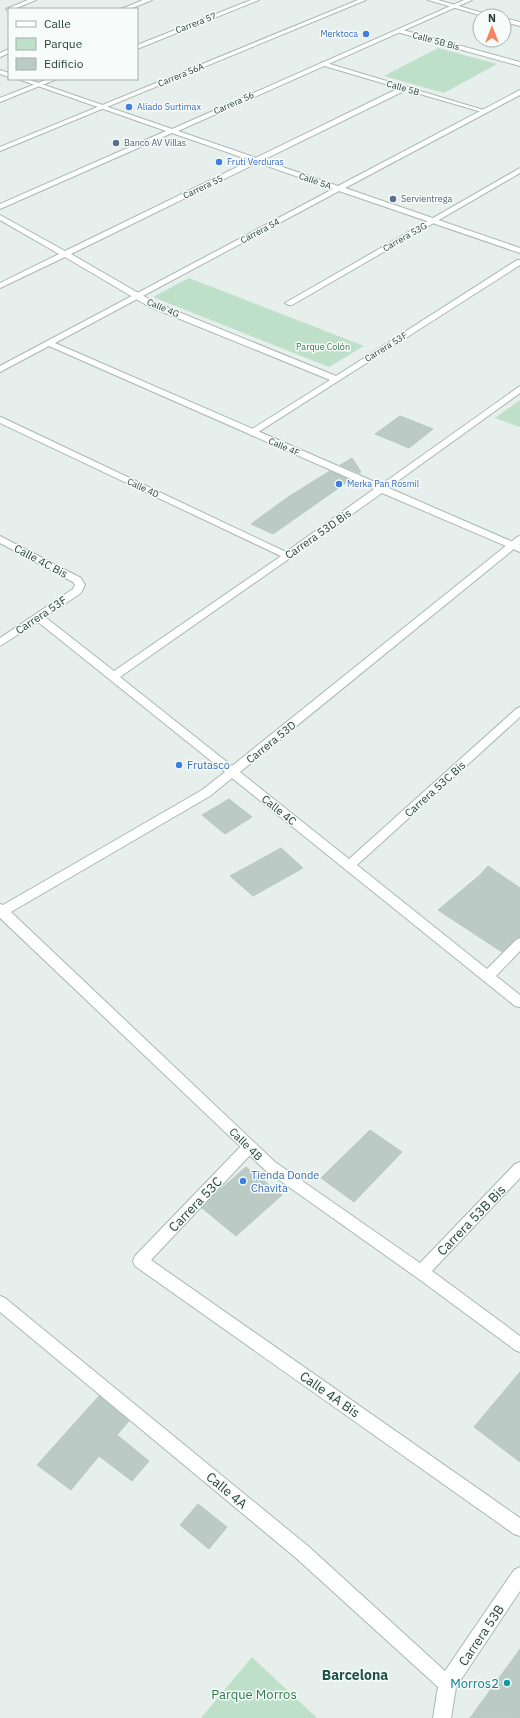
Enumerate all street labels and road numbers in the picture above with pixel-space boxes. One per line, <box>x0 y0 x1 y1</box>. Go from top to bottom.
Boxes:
street label: Carrera 57 <box>174 10 218 35</box>
street label: Calle 5B Bis <box>411 29 461 52</box>
street label: Carrera 56A <box>156 60 206 89</box>
street label: Calle 5B <box>385 78 421 97</box>
street label: Carrera 56 <box>212 89 256 116</box>
street label: Calle 5A <box>298 170 333 191</box>
street label: Carrera 55 <box>181 172 224 201</box>
street label: Carrera 54 <box>238 216 281 245</box>
street label: Carrera 53G <box>381 220 429 254</box>
street label: Calle 4G <box>145 296 181 319</box>
street label: Carrera 53F <box>362 329 409 364</box>
street label: Calle 4F <box>267 435 301 458</box>
street label: Calle 4D <box>126 475 161 500</box>
street label: Carrera 53D Bis <box>282 506 354 562</box>
street label: Calle 4C Bis <box>12 541 70 581</box>
street label: Carrera 53F <box>13 593 69 637</box>
street label: Carrera 53D <box>243 718 299 766</box>
street label: Carrera 53C Bis <box>402 758 468 820</box>
street label: Calle 4C <box>259 792 299 828</box>
street label: Calle 4B <box>226 1125 266 1163</box>
street label: Carrera 53C <box>165 1173 226 1235</box>
street label: Carrera 53B Bis <box>433 1181 509 1259</box>
street label: Calle 4A Bis <box>296 1368 363 1421</box>
street label: Calle 4A <box>203 1468 251 1513</box>
street label: Carrera 53B <box>455 1601 508 1669</box>

